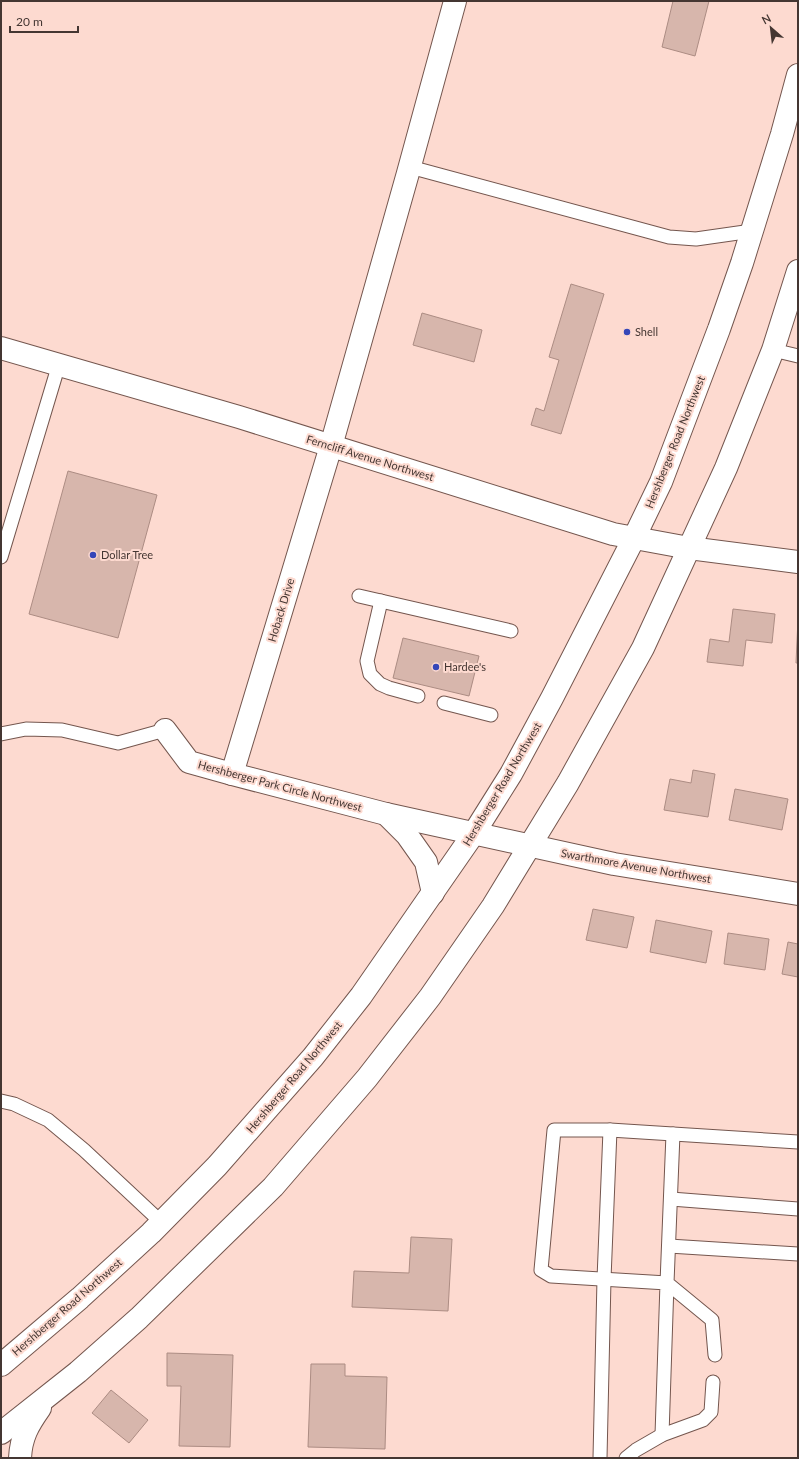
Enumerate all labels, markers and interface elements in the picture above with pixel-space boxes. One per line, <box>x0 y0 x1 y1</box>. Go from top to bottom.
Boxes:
scale bar <box>10 8 78 34</box>
north arrow <box>751 8 791 48</box>
text: N <box>759 11 773 26</box>
text: 20 m <box>16 14 43 29</box>
place label: Shell <box>635 325 658 338</box>
marker: Shell <box>622 327 632 337</box>
street label: Hershberger Road Northwest <box>642 374 707 510</box>
street label: Ferncliff Avenue Northwest <box>305 432 435 483</box>
place label: Dollar Tree <box>101 548 153 561</box>
marker: Dollar Tree <box>88 550 98 560</box>
street label: Hoback Drive <box>265 576 296 643</box>
place label: Hardee's <box>444 660 486 673</box>
marker: Hardee's <box>431 662 441 672</box>
street label: Hershberger Road Northwest <box>460 720 544 848</box>
street label: Hershberger Park Circle Northwest <box>197 757 363 814</box>
street label: Swarthmore Avenue Northwest <box>560 846 712 885</box>
street label: Hershberger Road Northwest <box>243 1018 344 1135</box>
street label: Hershberger Road Northwest <box>9 1255 124 1358</box>

